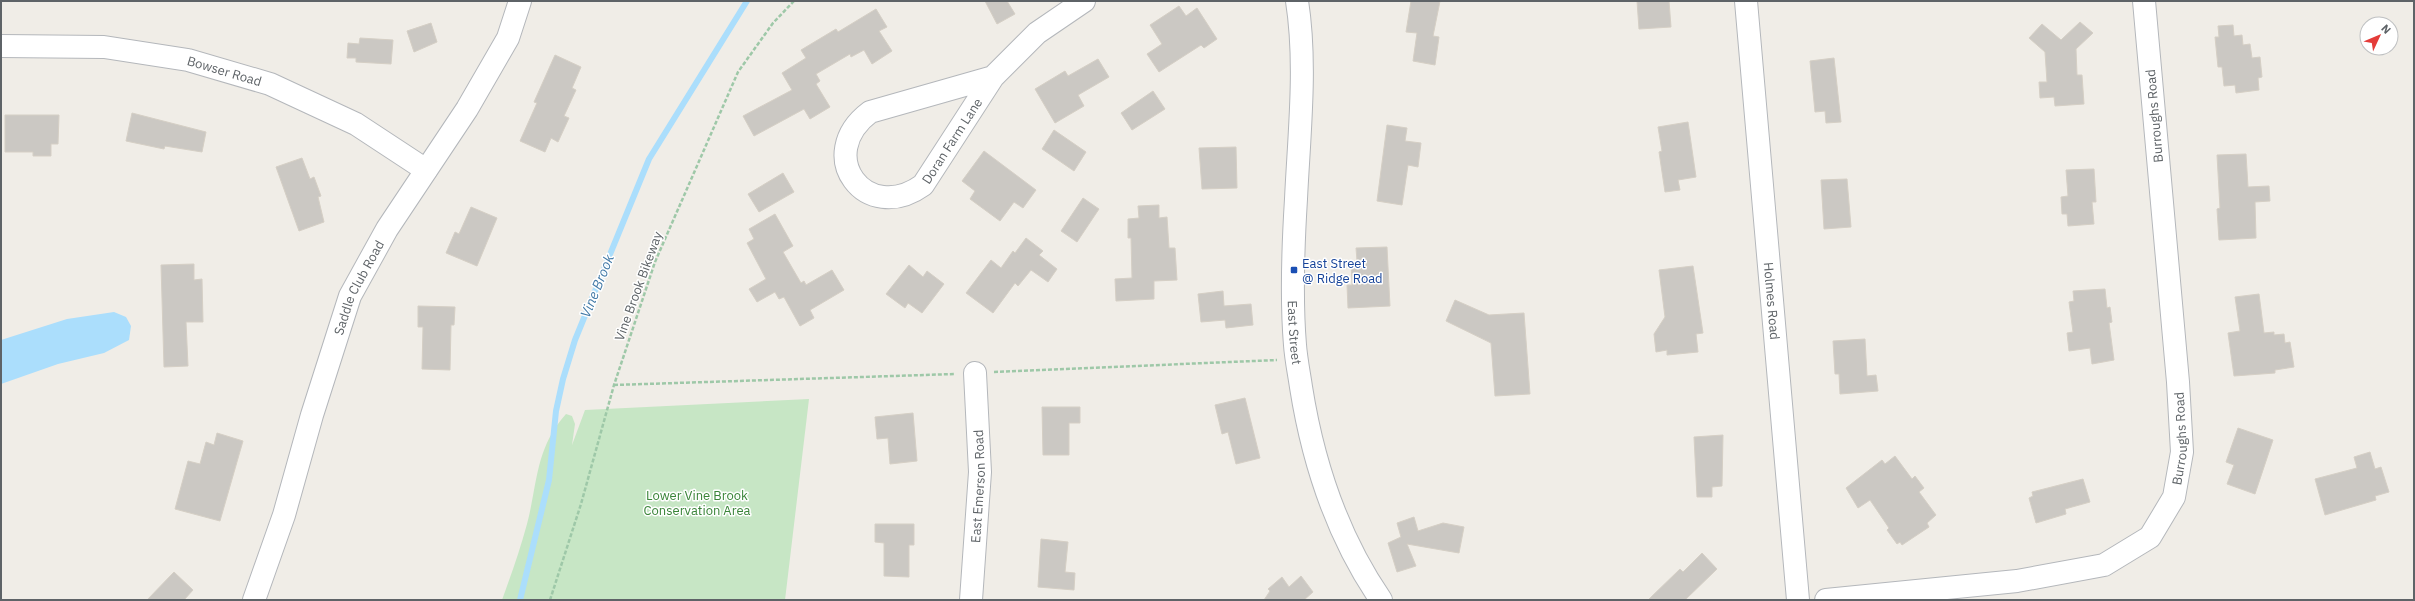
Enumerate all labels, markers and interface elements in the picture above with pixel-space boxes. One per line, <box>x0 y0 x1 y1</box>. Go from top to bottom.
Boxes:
north arrow <box>2359 16 2399 56</box>
text: N <box>2378 21 2394 37</box>
street label: Bowser Road <box>185 52 264 90</box>
street label: Burroughs Road <box>2142 69 2167 163</box>
street label: Doran Farm Lane <box>918 95 986 187</box>
street label: Vine Brook Bikeway <box>611 229 666 343</box>
street label: Saddle Club Road <box>330 237 388 337</box>
water label: Vine Brook <box>576 251 618 320</box>
place label: East Street @ Ridge Road <box>1302 255 1383 287</box>
street label: Holmes Road <box>1760 261 1783 340</box>
marker: East Street @ Ridge Road <box>1289 265 1299 275</box>
street label: East Street <box>1284 300 1305 366</box>
street label: Burroughs Road <box>2168 391 2191 486</box>
street label: East Emerson Road <box>967 429 989 543</box>
park label: Lower Vine Brook Conservation Area <box>644 487 751 519</box>

